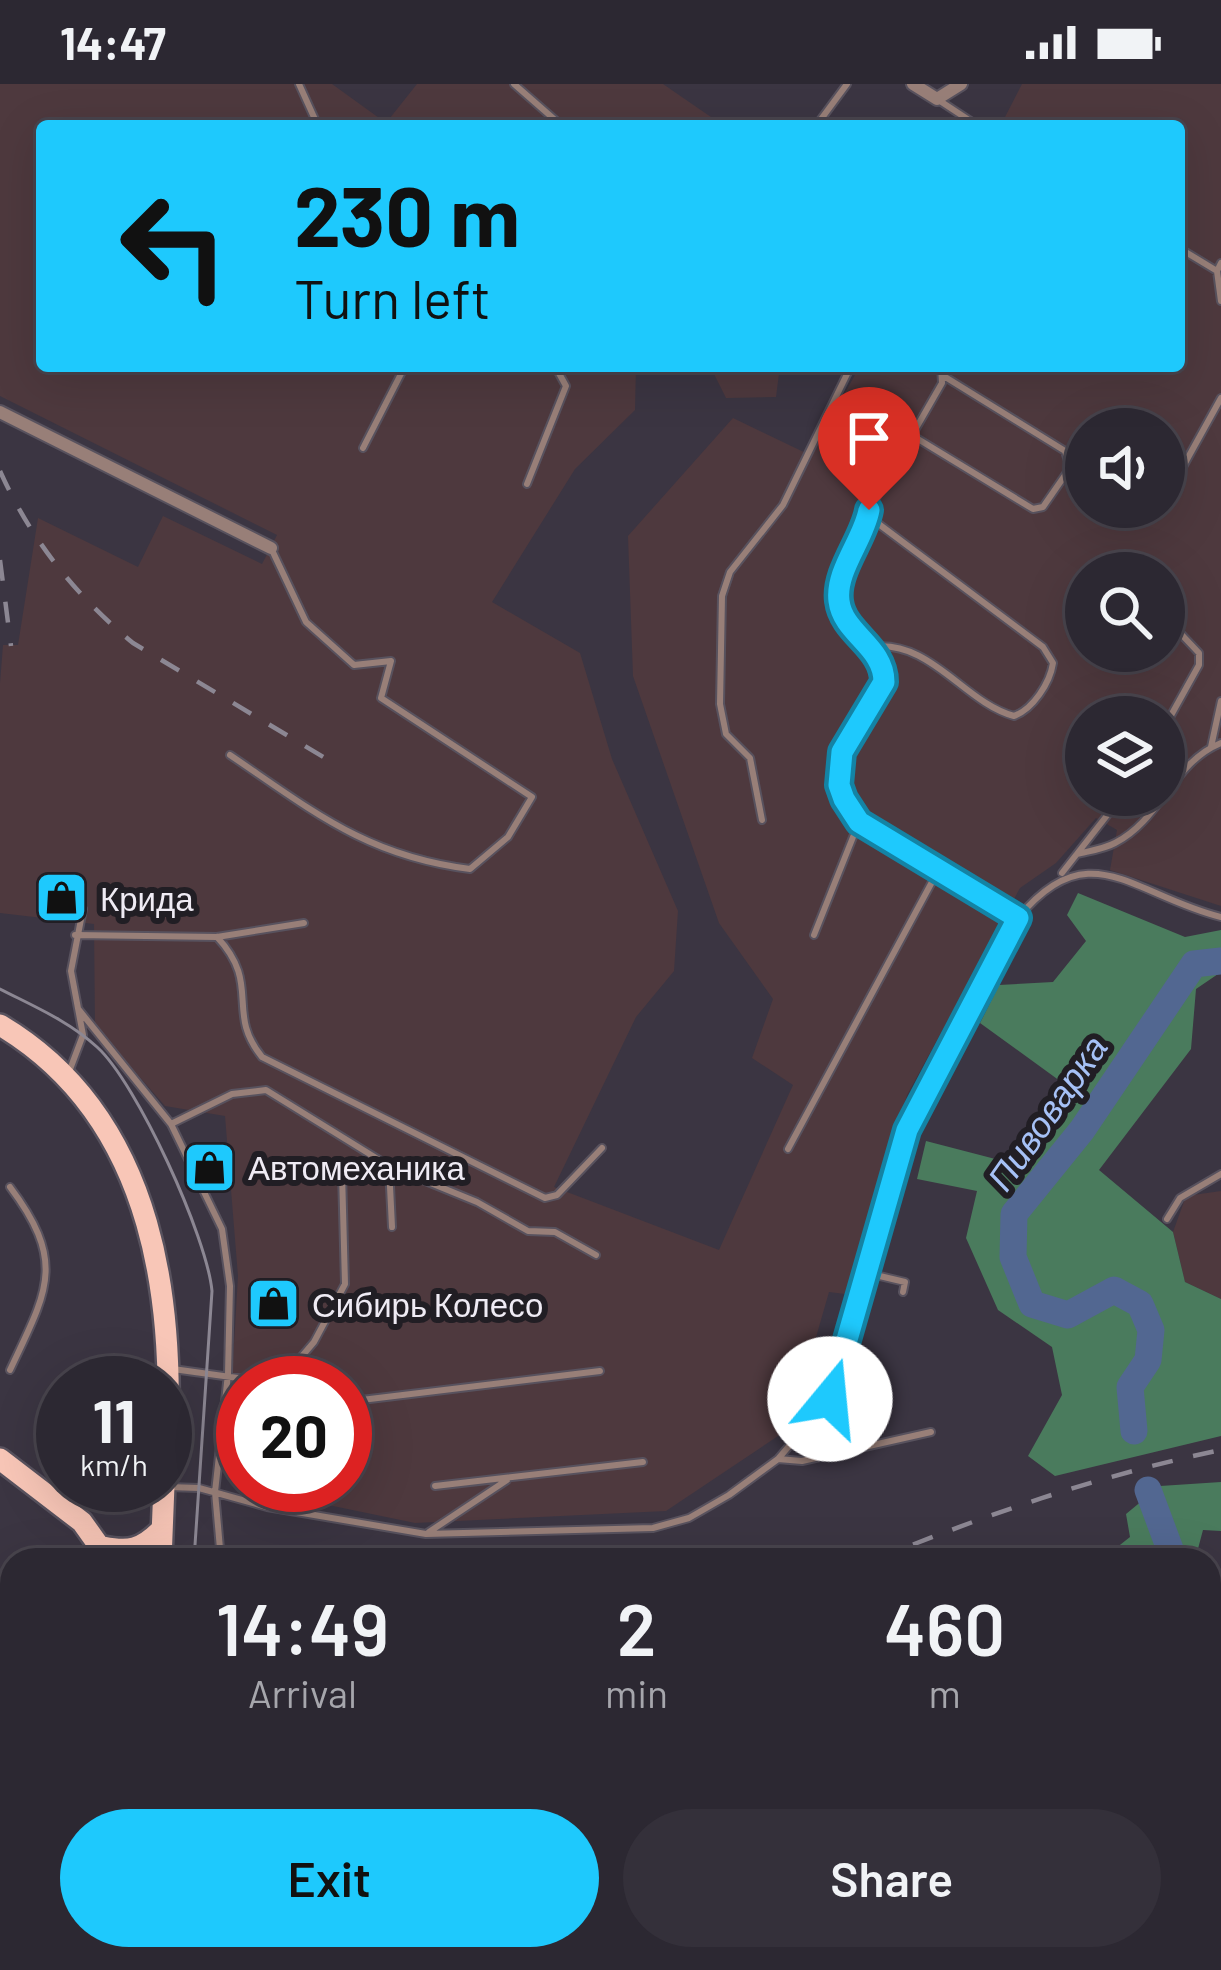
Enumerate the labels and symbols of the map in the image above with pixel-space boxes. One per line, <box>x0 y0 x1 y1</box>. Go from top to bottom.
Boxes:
pin <box>818 387 920 510</box>
shop icon: Крида <box>33 870 89 926</box>
place label: Крида <box>100 878 194 918</box>
water label: Пивоварка <box>977 1026 1116 1198</box>
shop icon: Автомеханика <box>181 1139 237 1195</box>
place label: Автомеханика <box>248 1147 466 1187</box>
shop icon: Сибирь Колесо <box>245 1276 301 1332</box>
place label: Сибирь Колесо <box>312 1284 543 1324</box>
position arrow <box>767 1336 893 1462</box>
speed limit sign: 20 <box>216 1356 372 1512</box>

